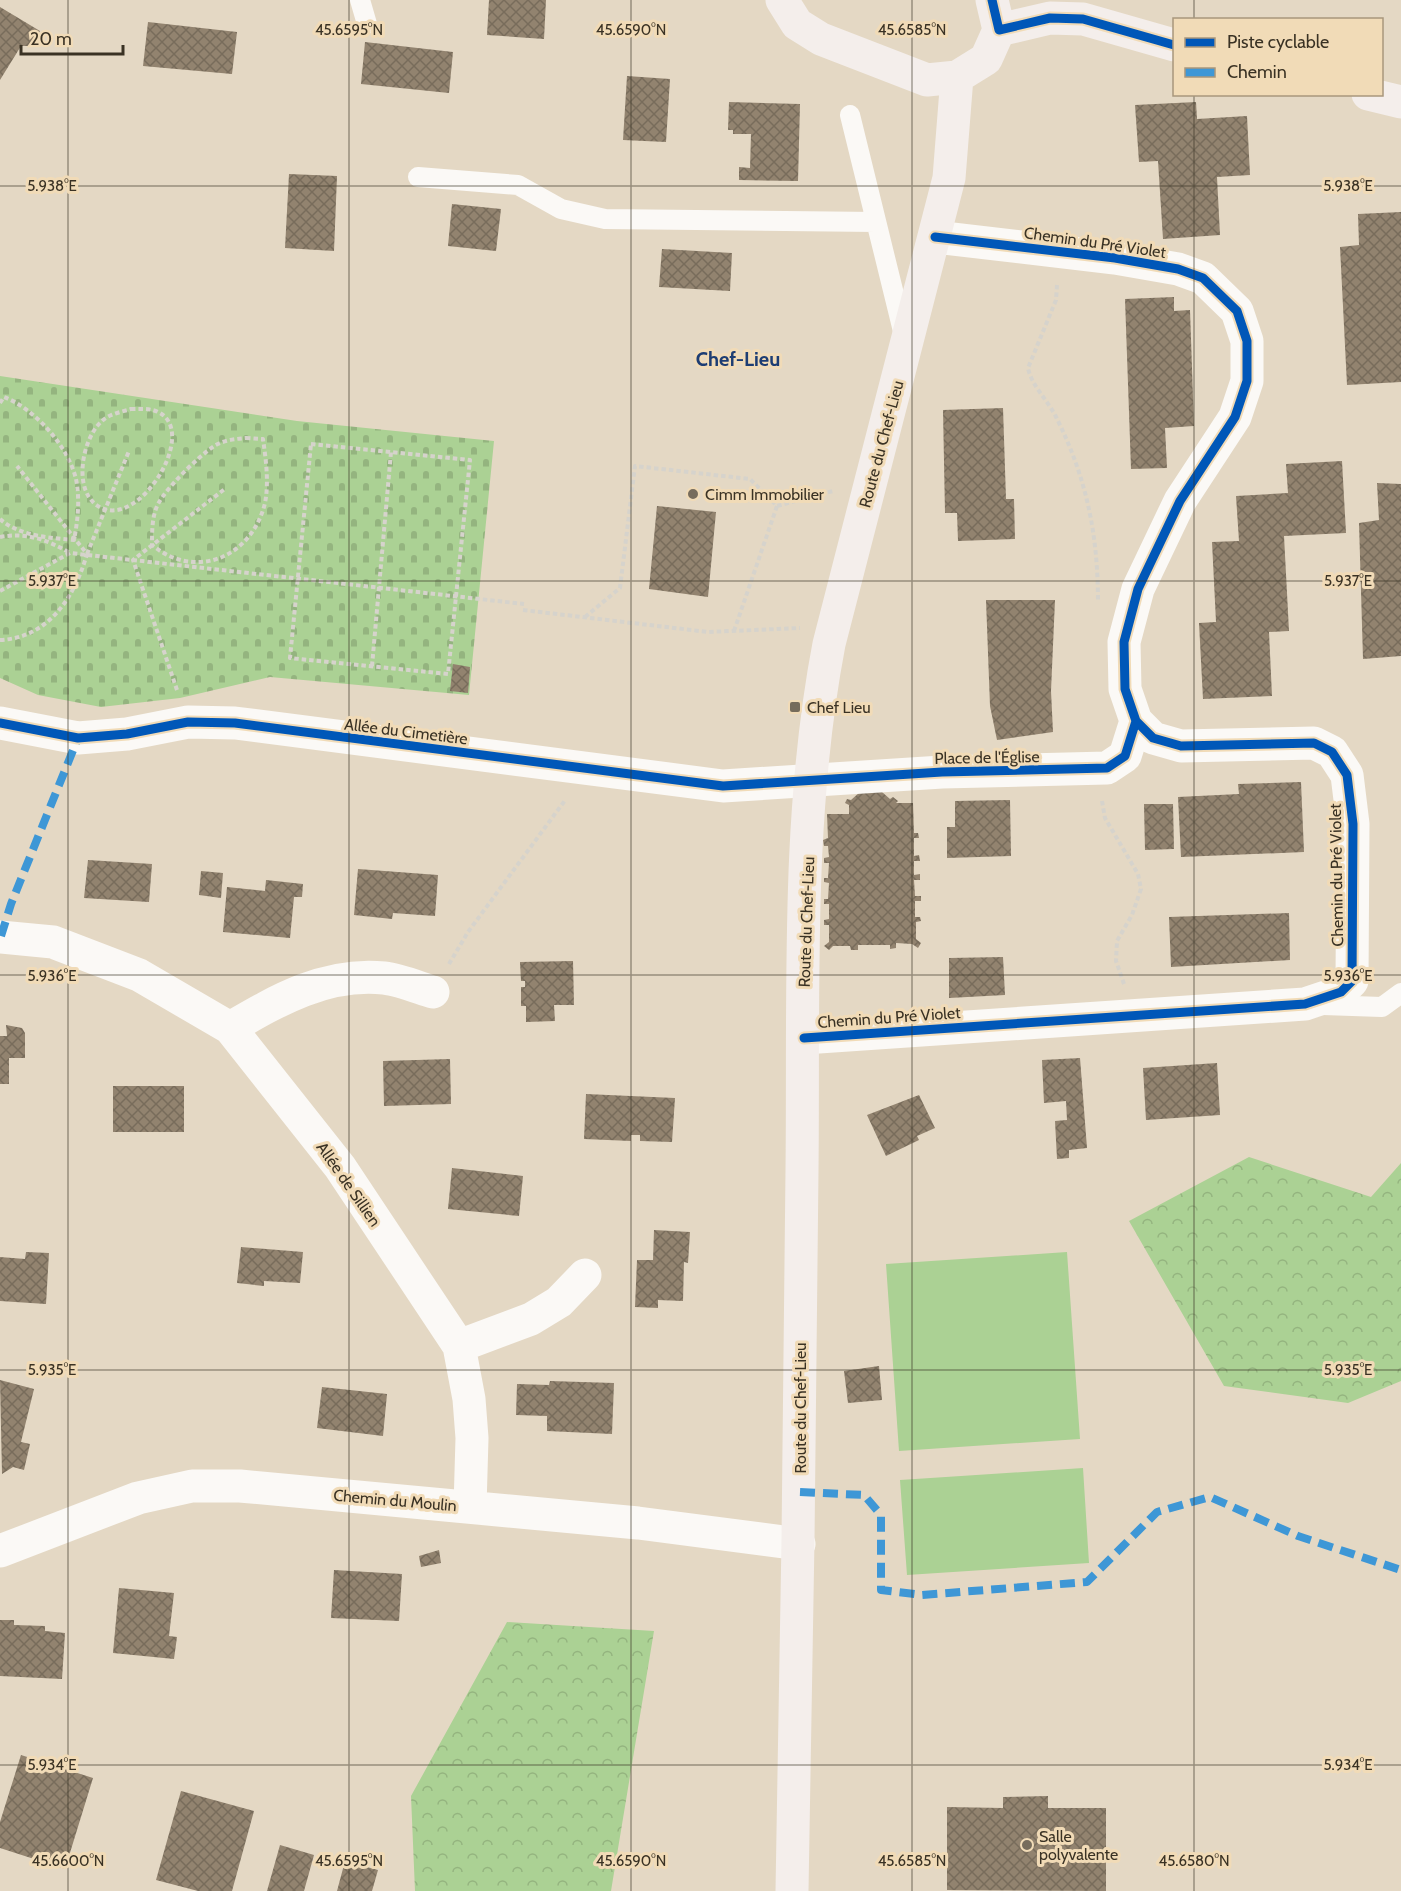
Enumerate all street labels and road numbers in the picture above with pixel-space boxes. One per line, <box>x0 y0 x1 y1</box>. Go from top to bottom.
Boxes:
street label: Chemin du Pré Violet <box>1023 223 1168 262</box>
street label: Route du Chef-Lieu <box>855 378 908 510</box>
street label: Allée du Cimetière <box>343 715 469 748</box>
street label: Place de l'Église <box>934 747 1040 768</box>
street label: Chemin du Pré Violet <box>1326 803 1347 947</box>
street label: Route du Chef-Lieu <box>795 856 818 988</box>
street label: Chemin du Pré Violet <box>817 1003 962 1032</box>
street label: Allée de Sillien <box>313 1138 385 1230</box>
street label: Route du Chef-Lieu <box>791 1343 810 1473</box>
street label: Chemin du Moulin <box>333 1486 457 1515</box>

